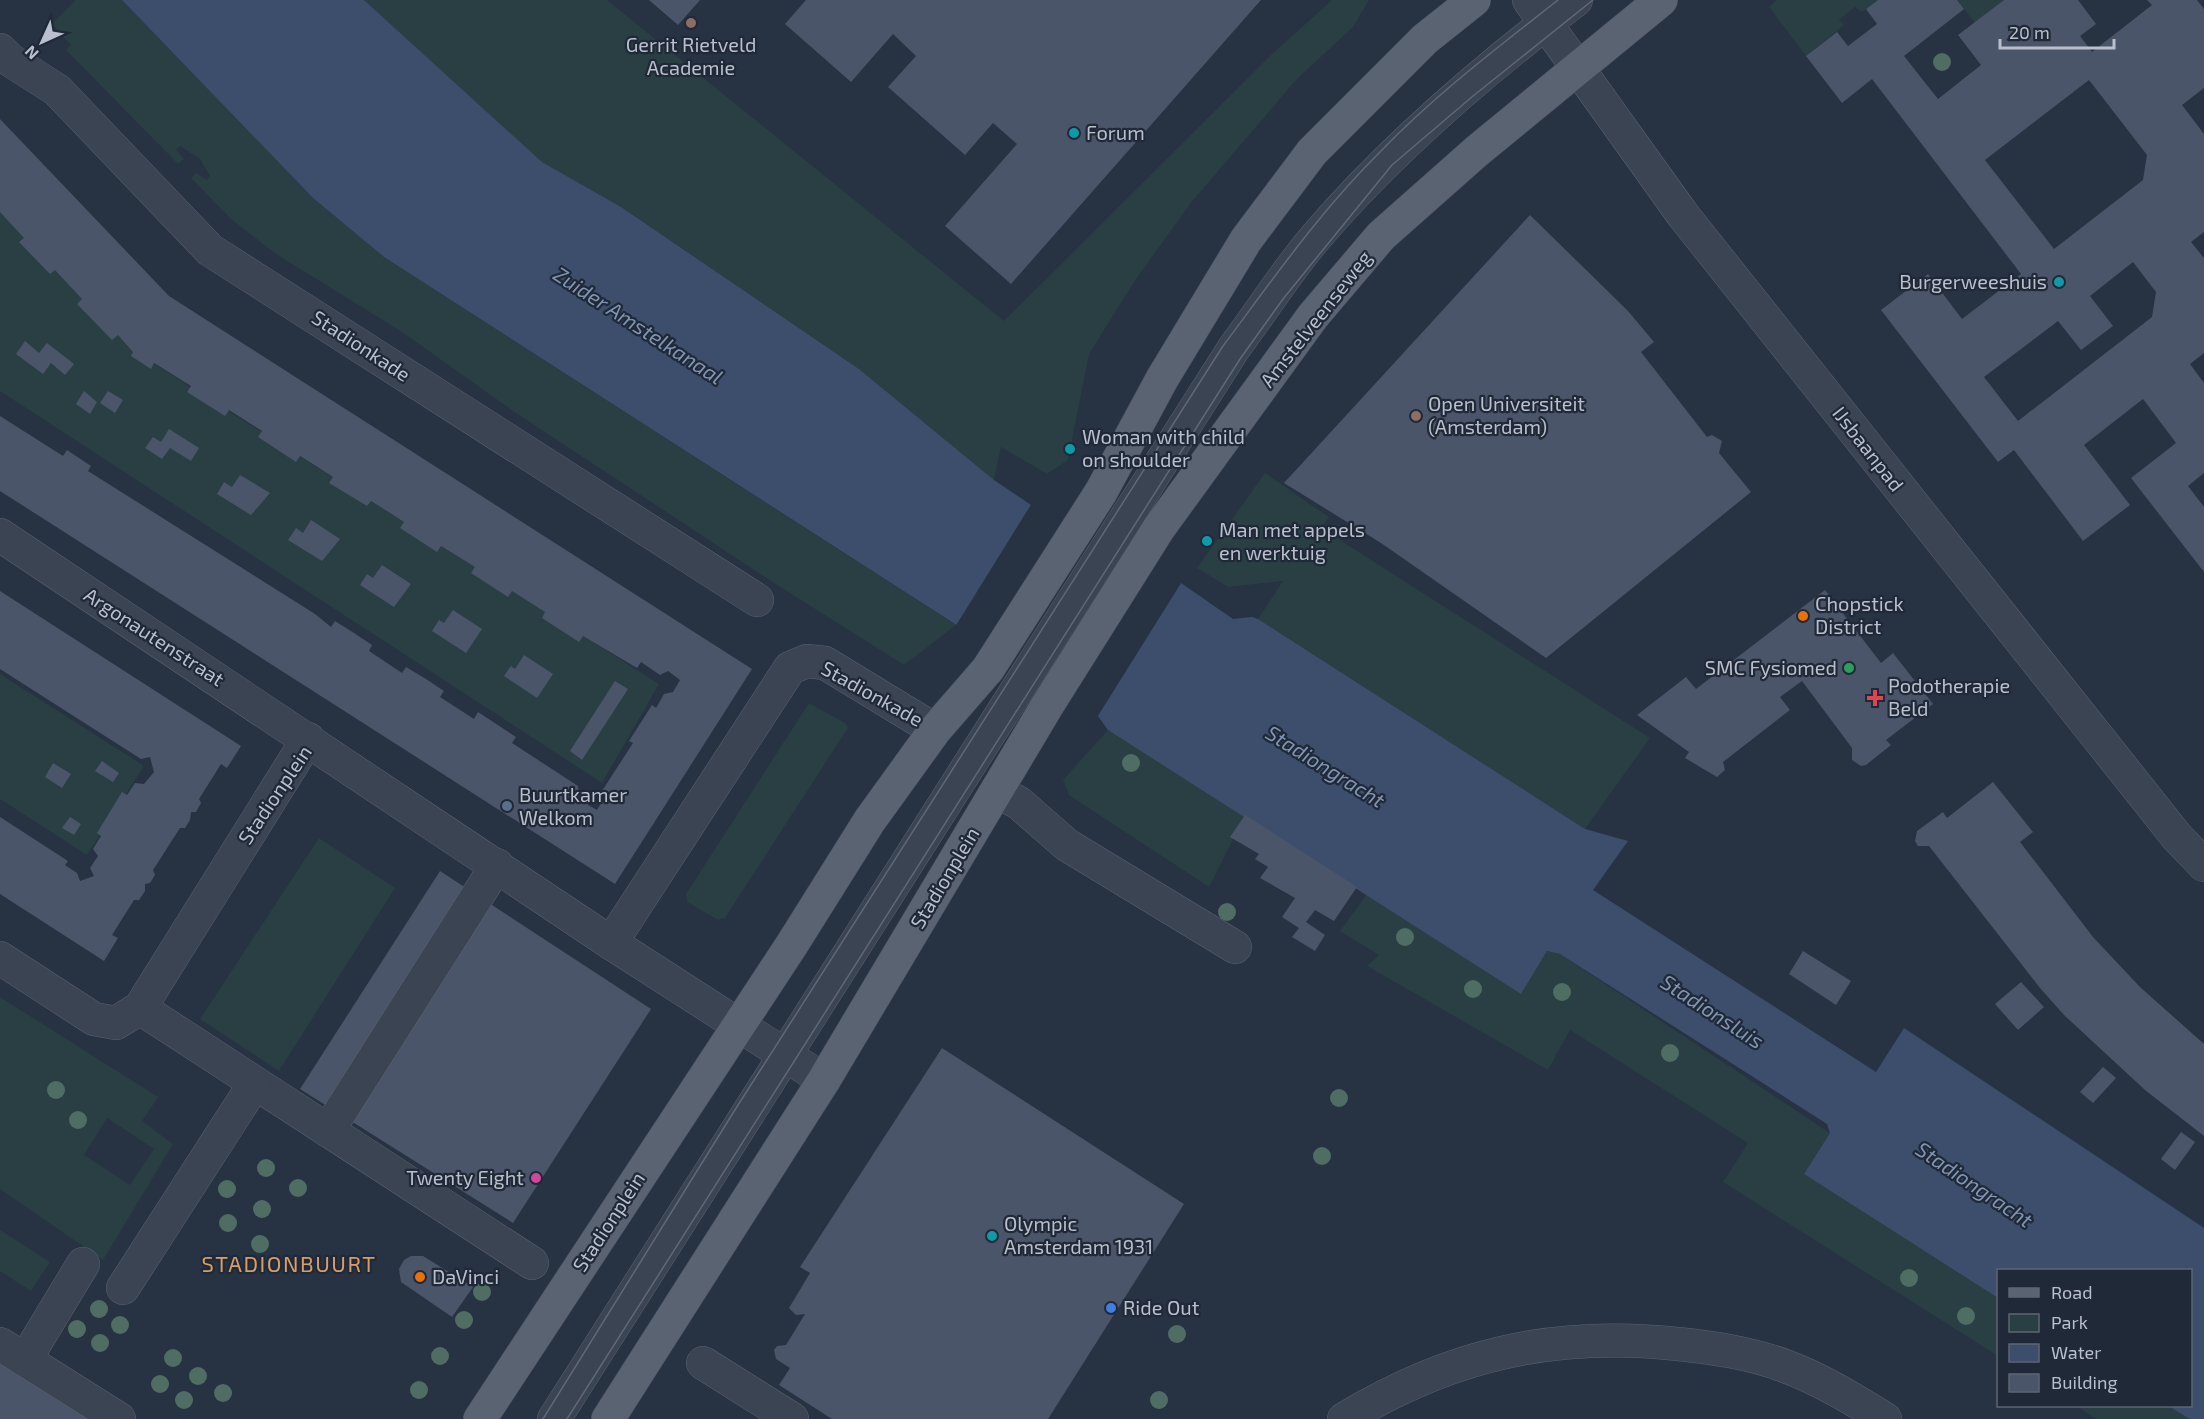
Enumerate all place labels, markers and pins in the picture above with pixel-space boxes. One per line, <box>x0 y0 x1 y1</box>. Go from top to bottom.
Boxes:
marker: Gerrit Rietveld Academie <box>684 16 698 30</box>
place label: Gerrit Rietveld Academie <box>626 32 756 79</box>
place label: Forum <box>1086 120 1145 144</box>
marker: Forum <box>1067 126 1081 140</box>
place label: Burgerweeshuis <box>1899 269 2047 293</box>
marker: Burgerweeshuis <box>2052 275 2066 289</box>
place label: Open Universiteit (Amsterdam) <box>1428 391 1585 438</box>
marker: Open Universiteit (Amsterdam) <box>1409 409 1423 423</box>
place label: Woman with child on shoulder <box>1082 424 1245 471</box>
marker: Woman with child on shoulder <box>1063 442 1077 456</box>
place label: Man met appels en werktuig <box>1219 517 1365 564</box>
marker: Man met appels en werktuig <box>1200 534 1214 548</box>
place label: Chopstick District <box>1815 591 1904 638</box>
marker: Chopstick District <box>1796 609 1810 623</box>
place label: SMC Fysiomed <box>1705 655 1837 679</box>
marker: SMC Fysiomed <box>1842 661 1856 675</box>
place label: Podotherapie Beld <box>1888 673 2010 720</box>
marker: Podotherapie Beld <box>1866 689 1884 707</box>
place label: Buurtkamer Welkom <box>519 782 627 829</box>
marker: Buurtkamer Welkom <box>500 799 514 813</box>
place label: Twenty Eight <box>406 1165 524 1189</box>
marker: Twenty Eight <box>529 1171 543 1185</box>
place label: Olympic Amsterdam 1931 <box>1004 1211 1153 1258</box>
marker: Olympic Amsterdam 1931 <box>985 1229 999 1243</box>
place label: DaVinci <box>432 1264 499 1288</box>
marker: DaVinci <box>413 1270 427 1284</box>
place label: Ride Out <box>1123 1295 1200 1319</box>
marker: Ride Out <box>1104 1301 1118 1315</box>

